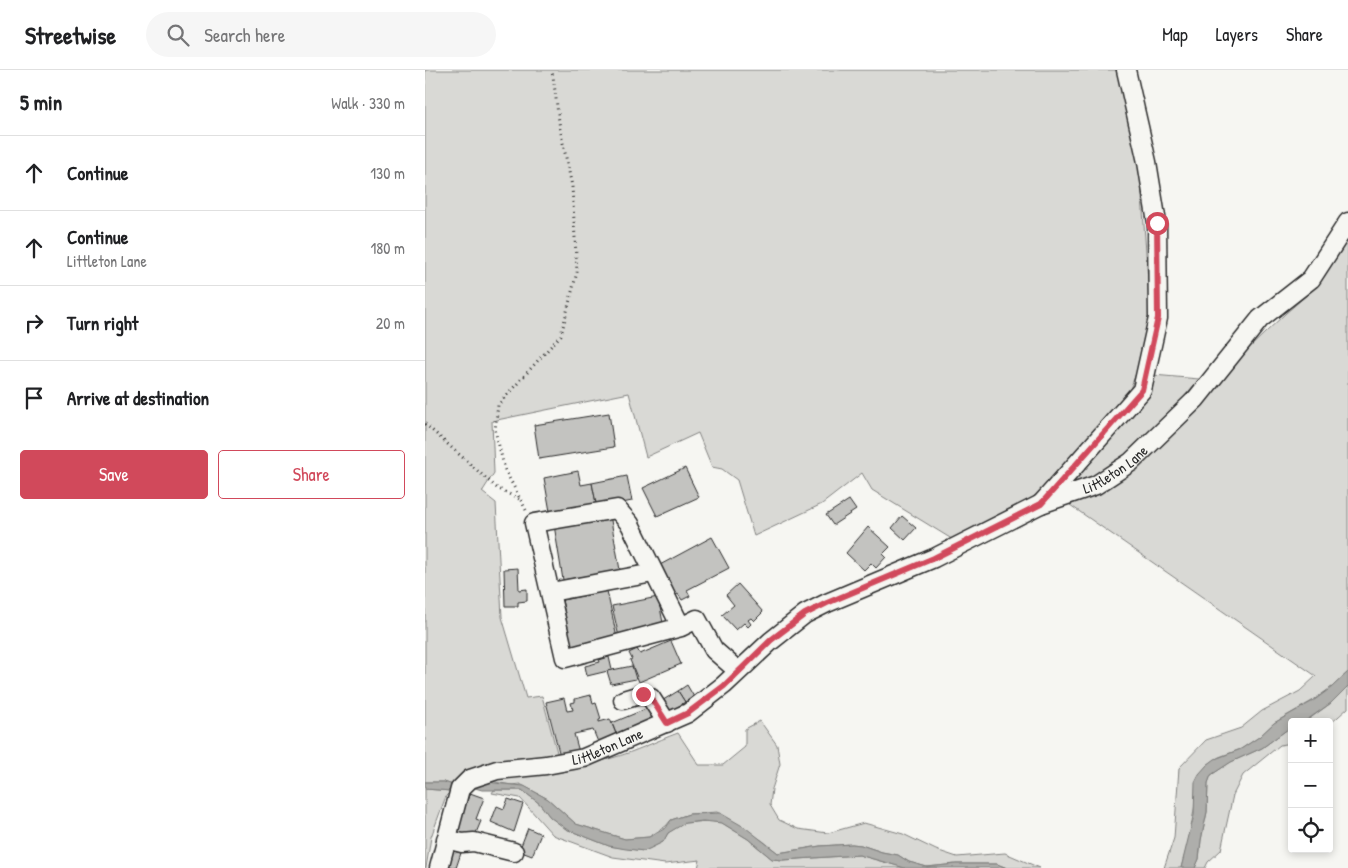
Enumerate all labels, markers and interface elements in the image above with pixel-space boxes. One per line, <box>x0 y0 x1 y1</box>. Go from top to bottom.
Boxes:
search box <box>146 12 496 57</box>
text: Streetwise <box>25 19 116 51</box>
icon: search <box>164 21 192 49</box>
text: Search here <box>204 22 285 48</box>
text: Map <box>1162 22 1188 47</box>
text: Layers <box>1216 22 1258 47</box>
text: Share <box>1286 22 1323 47</box>
text: 5 min <box>20 88 62 117</box>
text: Walk · 330 m <box>331 92 405 114</box>
icon: ahead <box>20 159 48 187</box>
text: Continue <box>67 160 128 186</box>
text: 130 m <box>370 162 405 184</box>
route start <box>1146 212 1169 235</box>
text: Continue <box>67 224 128 250</box>
icon: ahead <box>20 234 48 262</box>
text: 180 m <box>371 237 405 259</box>
text: Littleton Lane <box>67 250 147 272</box>
icon: right <box>20 309 48 337</box>
text: Turn right <box>67 310 138 336</box>
text: 20 m <box>376 312 405 334</box>
icon: arrive <box>20 384 48 412</box>
text: Arrive at destination <box>67 385 209 411</box>
street label: Littleton Lane <box>1080 440 1152 499</box>
button: Save <box>20 450 208 499</box>
button: Share <box>218 450 405 499</box>
route end <box>632 683 655 706</box>
map controls <box>1288 718 1333 853</box>
button: + <box>1288 718 1333 763</box>
street label: Littleton Lane <box>570 723 646 770</box>
button: − <box>1288 763 1333 808</box>
button: locate <box>1288 808 1333 853</box>

